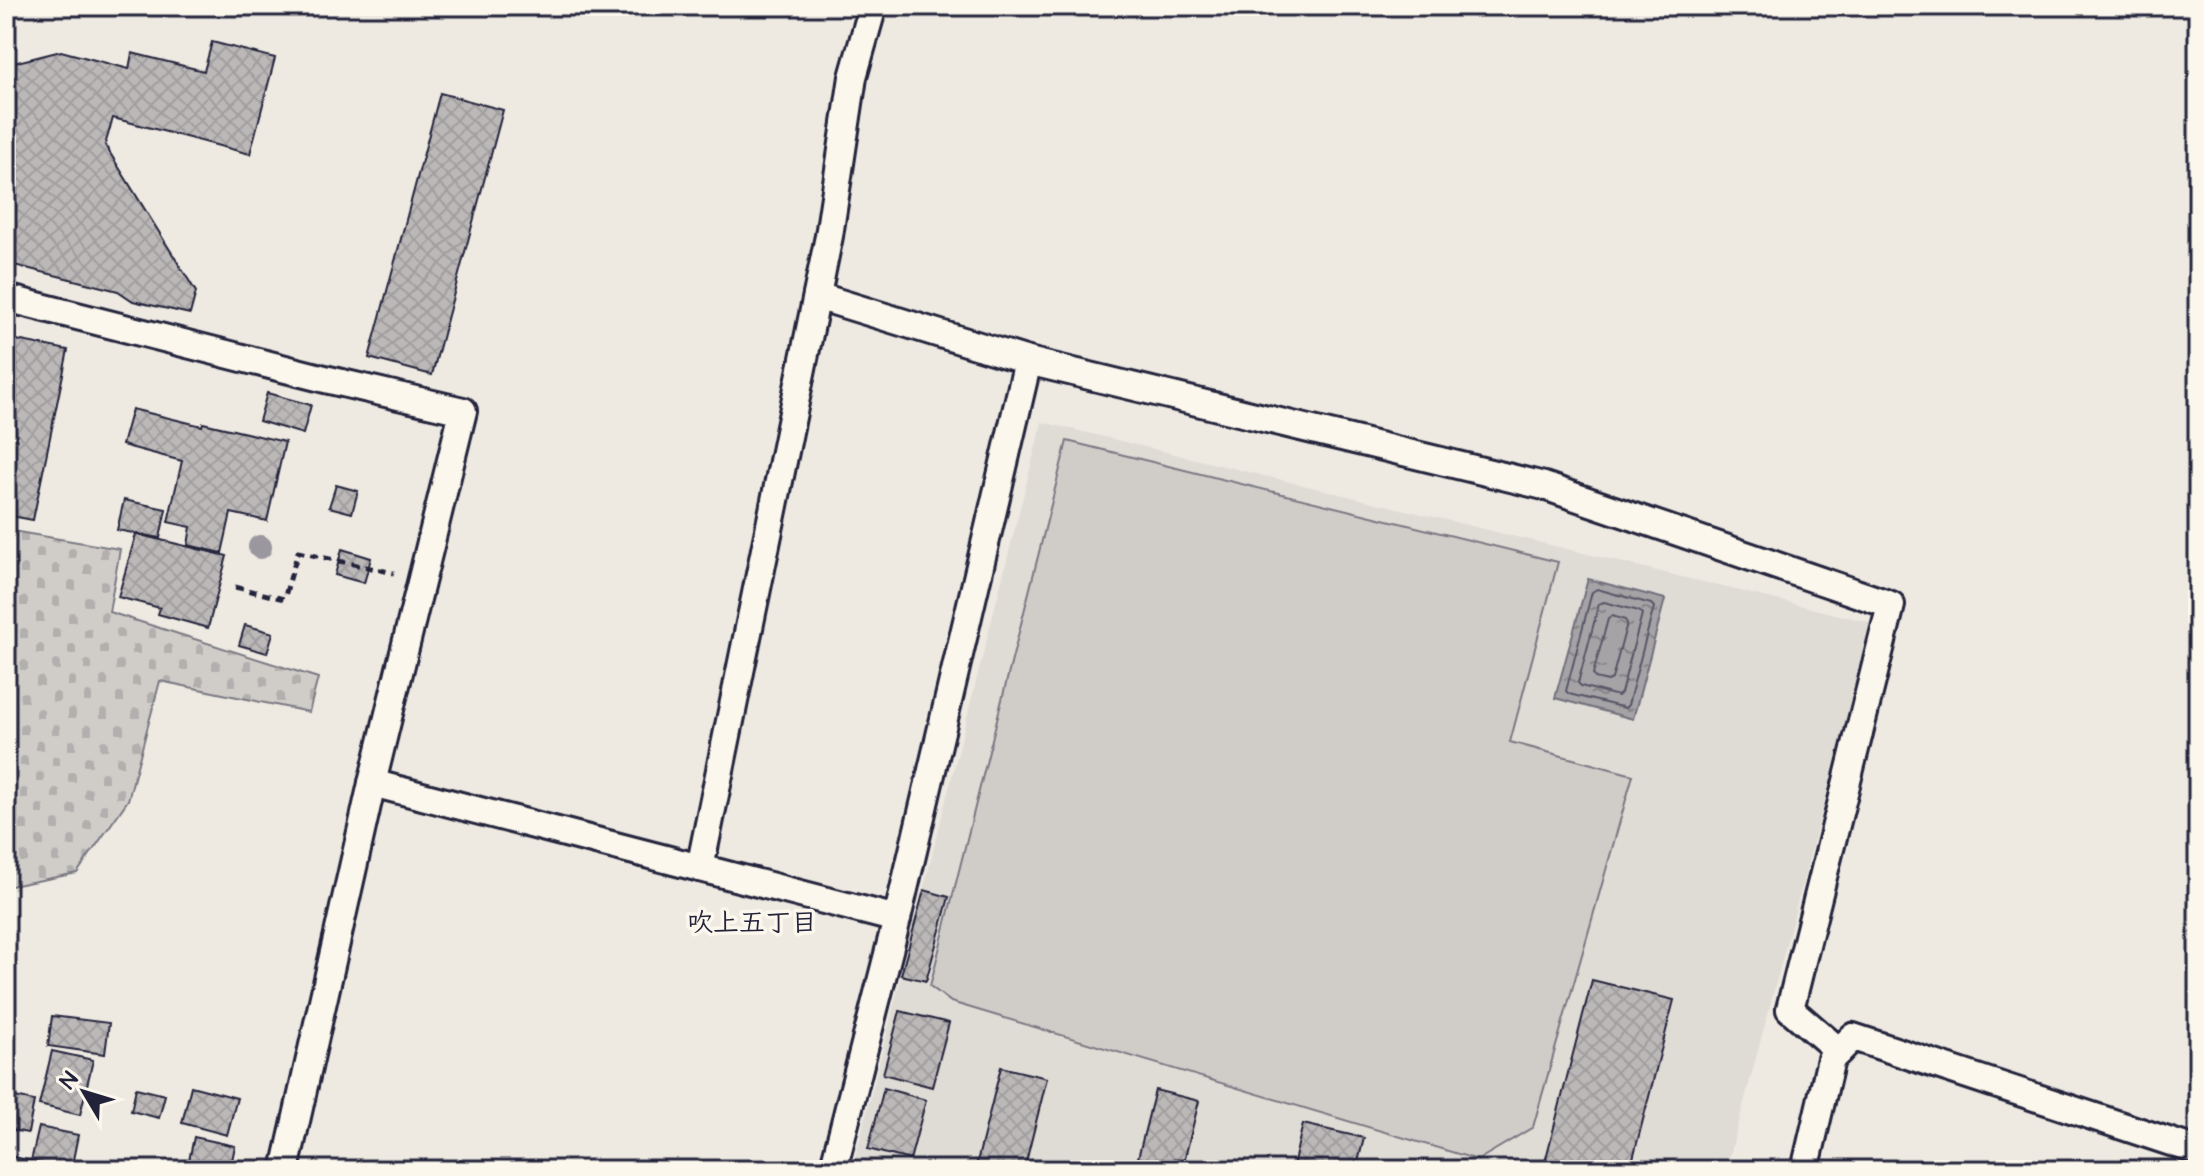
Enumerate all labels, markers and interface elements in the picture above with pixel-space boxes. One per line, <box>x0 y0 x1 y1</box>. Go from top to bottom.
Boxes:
district label: 吹上五丁目 <box>687 905 817 941</box>
north arrow <box>44 1052 124 1132</box>
text: N <box>53 1065 86 1096</box>

